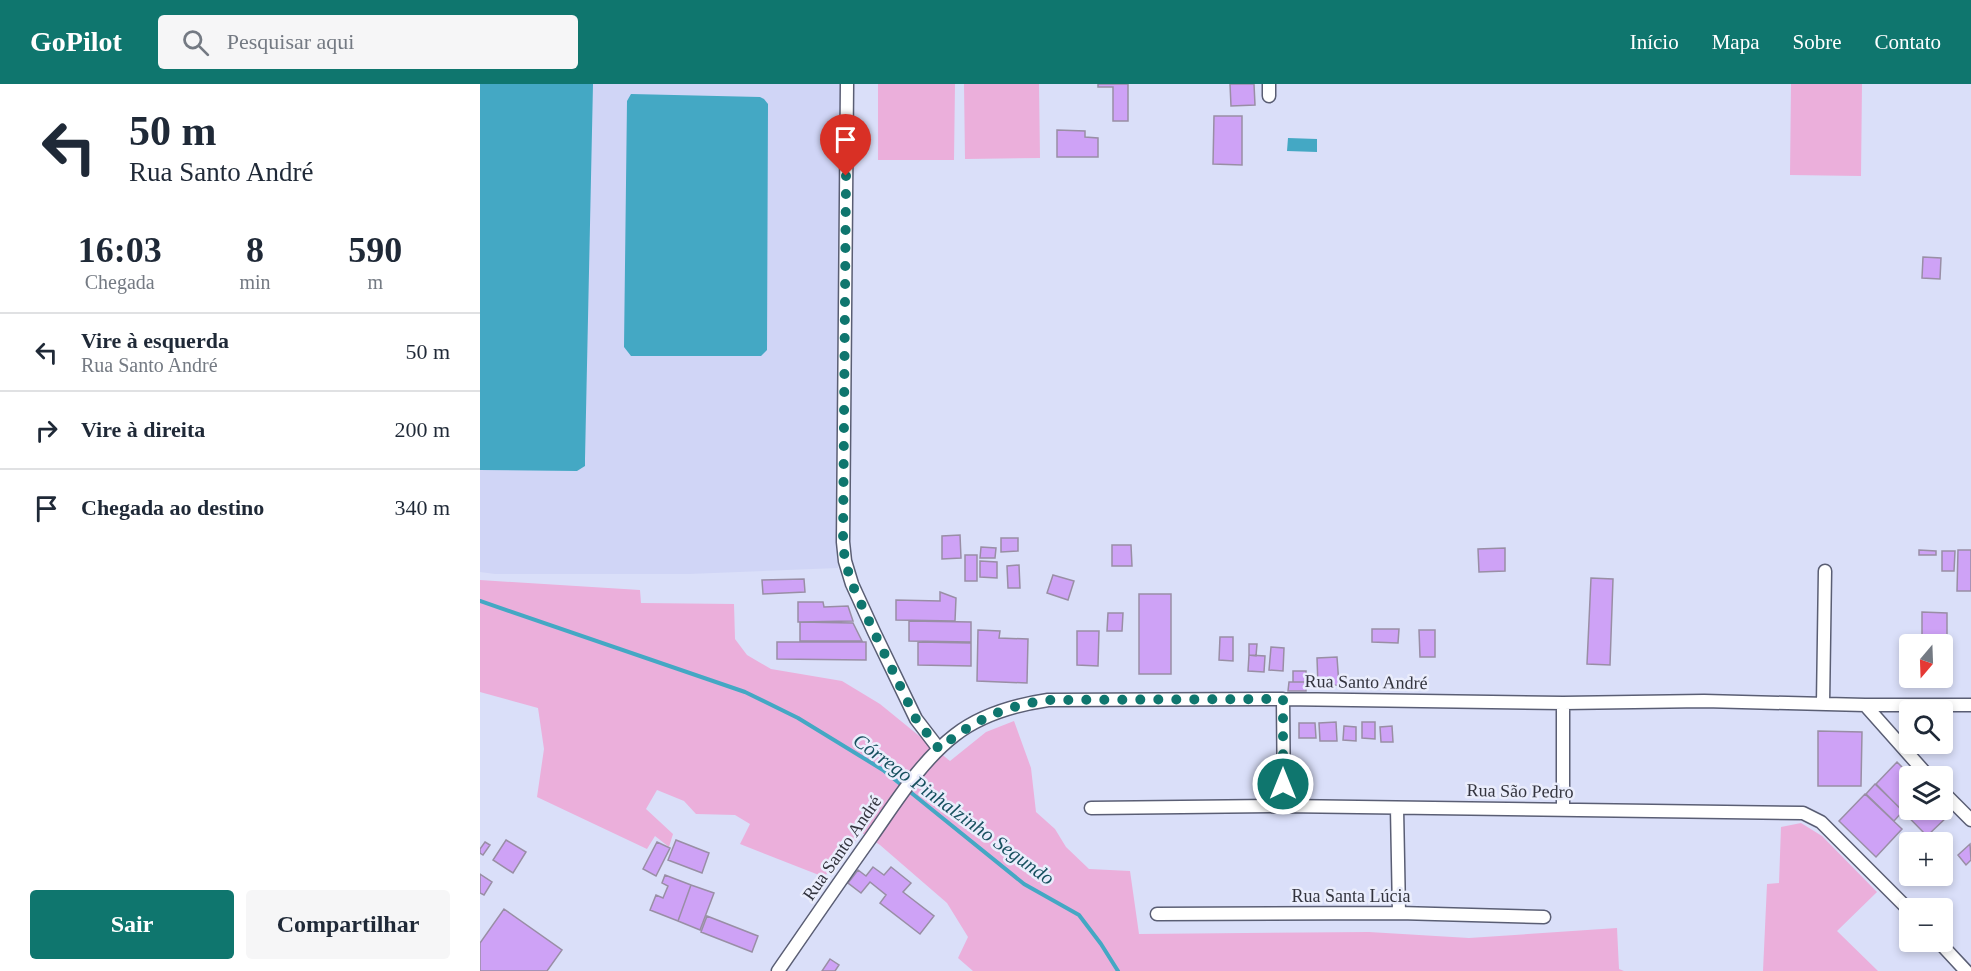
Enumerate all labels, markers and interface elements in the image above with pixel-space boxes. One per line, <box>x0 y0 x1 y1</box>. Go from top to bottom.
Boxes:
search box <box>158 15 578 69</box>
text: GoPilot <box>30 26 122 57</box>
icon: search <box>179 26 212 59</box>
text: Pesquisar aqui <box>227 29 354 54</box>
text: Início <box>1630 30 1679 54</box>
text: Mapa <box>1712 30 1760 54</box>
text: Sobre <box>1793 30 1842 54</box>
text: Contato <box>1875 30 1941 54</box>
icon: left <box>30 108 108 186</box>
text: 50 m <box>129 108 217 154</box>
pin <box>820 114 871 176</box>
icon: arrive <box>829 123 862 156</box>
text: Rua Santo André <box>129 157 313 187</box>
text: 16:03 <box>78 230 162 270</box>
text: 8 <box>246 230 264 270</box>
text: 590 <box>348 230 402 270</box>
text: Chegada <box>85 271 155 293</box>
text: min <box>239 271 271 293</box>
text: m <box>368 271 383 293</box>
text: Vire à esquerda <box>81 328 229 353</box>
icon: left <box>30 336 63 369</box>
text: 50 m <box>405 339 450 364</box>
text: Rua Santo André <box>81 354 218 376</box>
icon: right <box>30 414 63 447</box>
text: Vire à direita <box>81 417 205 442</box>
text: 200 m <box>394 417 450 442</box>
icon: arrive <box>30 492 63 525</box>
text: Chegada ao destino <box>81 495 264 520</box>
text: 340 m <box>394 495 450 520</box>
north arrow <box>1899 634 1953 688</box>
map controls <box>1899 634 1953 952</box>
street label: Rua Santo André <box>1304 671 1428 693</box>
button: search <box>1899 700 1953 754</box>
water label: Córrego Pinhalzinho Segundo <box>849 729 1059 890</box>
position arrow <box>1251 752 1315 816</box>
button: layers <box>1899 766 1953 820</box>
street label: Rua São Pedro <box>1466 780 1574 802</box>
street label: Rua Santo André <box>799 792 885 904</box>
button: + <box>1899 832 1953 886</box>
street label: Rua Santa Lúcia <box>1292 886 1410 906</box>
button: Sair <box>30 890 234 959</box>
button: Compartilhar <box>246 890 450 959</box>
button: − <box>1899 898 1953 952</box>

